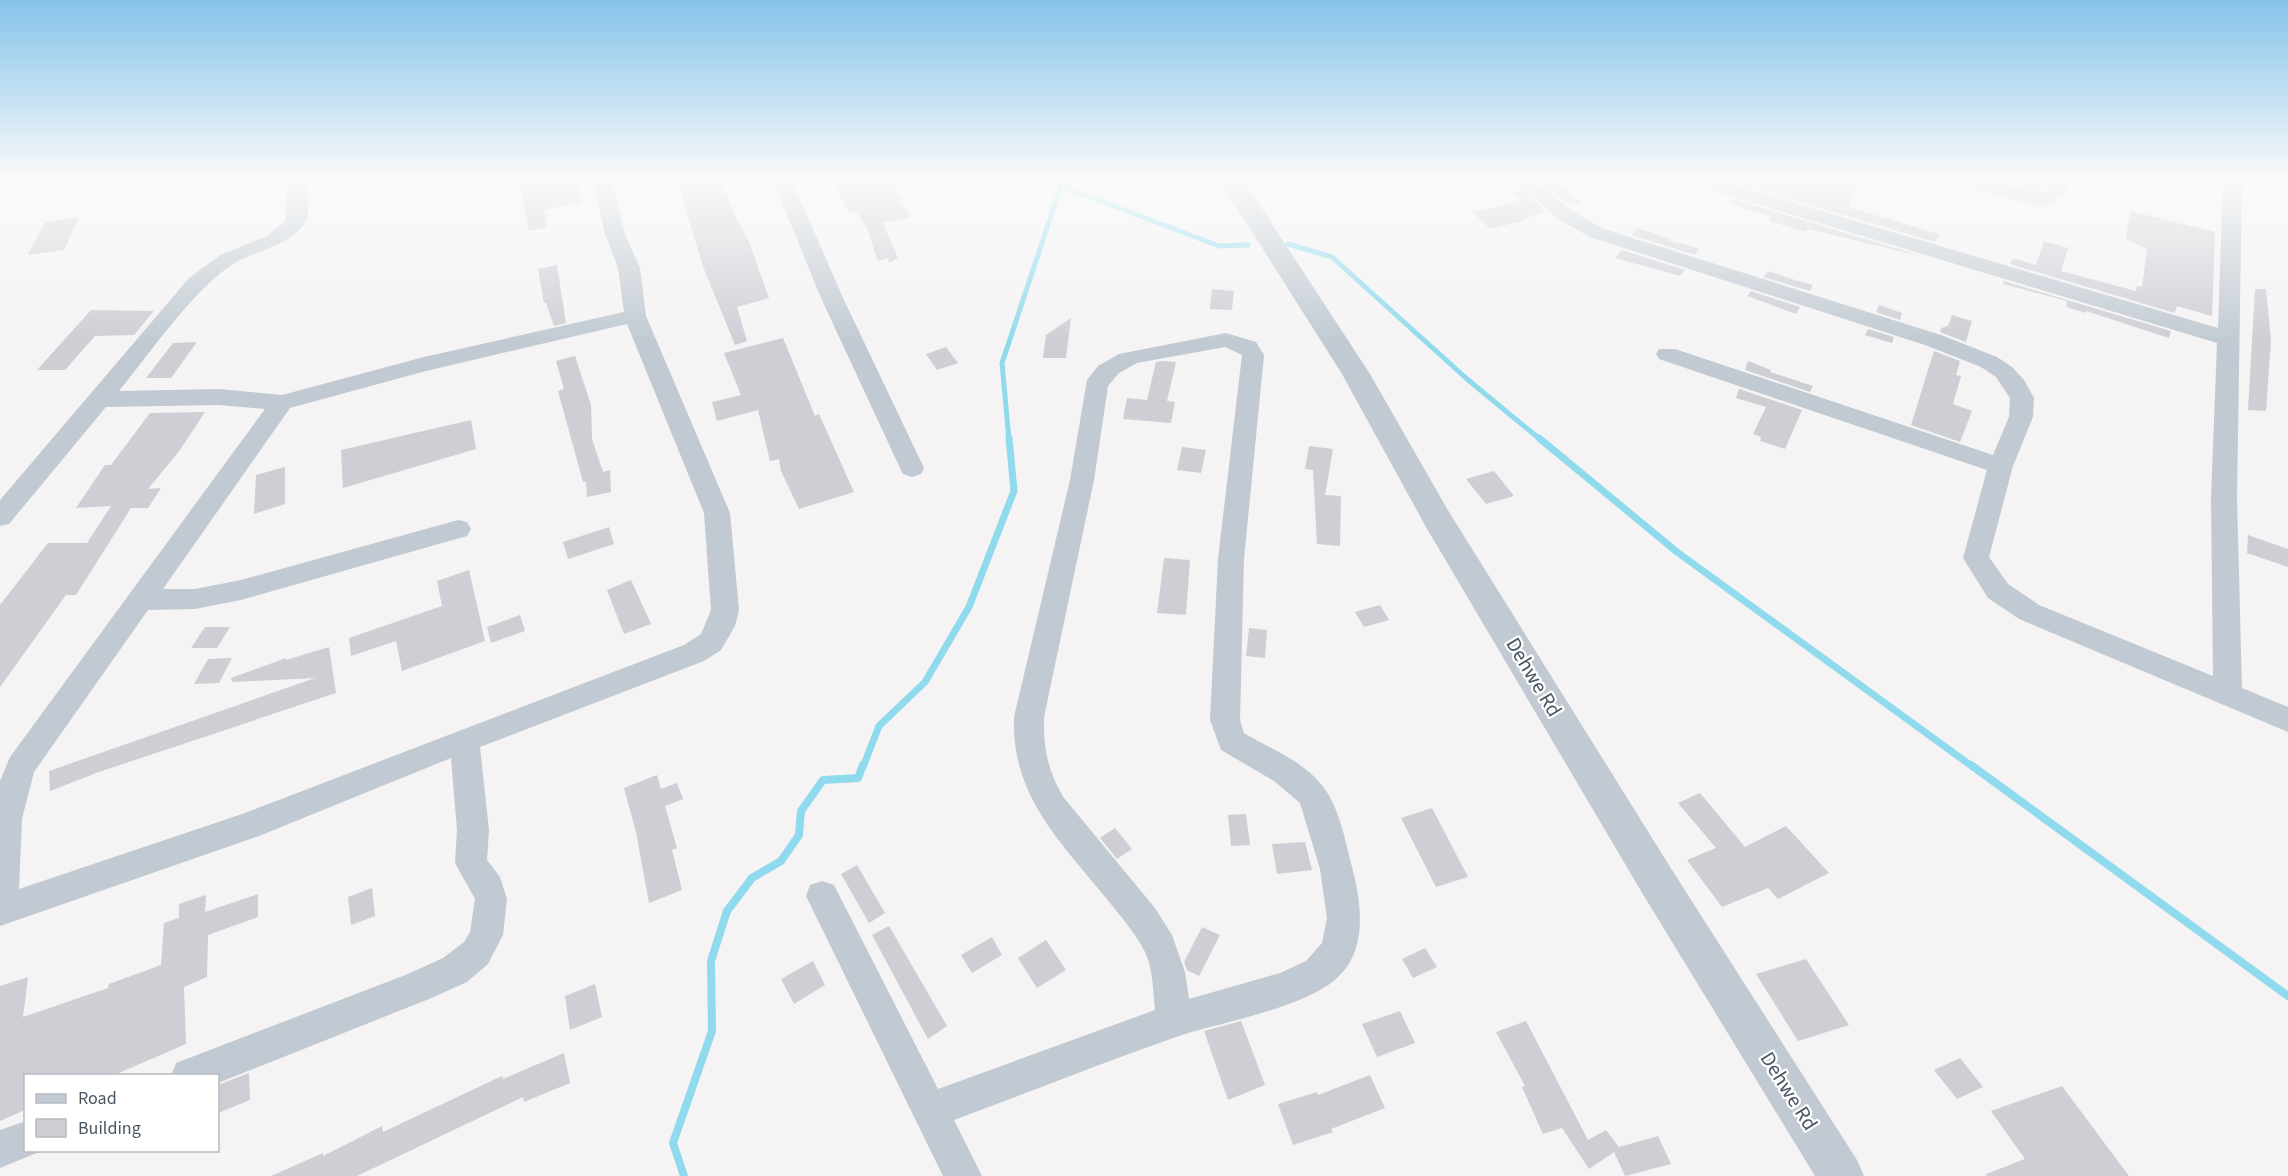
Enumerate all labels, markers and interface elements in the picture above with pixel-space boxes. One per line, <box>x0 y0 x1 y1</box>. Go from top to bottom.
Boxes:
street label: Dehwe Rd <box>1499 632 1569 722</box>
street label: Dehwe Rd <box>1753 1046 1825 1136</box>
legend <box>24 1074 219 1152</box>
text: Road <box>78 1086 117 1111</box>
text: Building <box>78 1116 141 1141</box>

